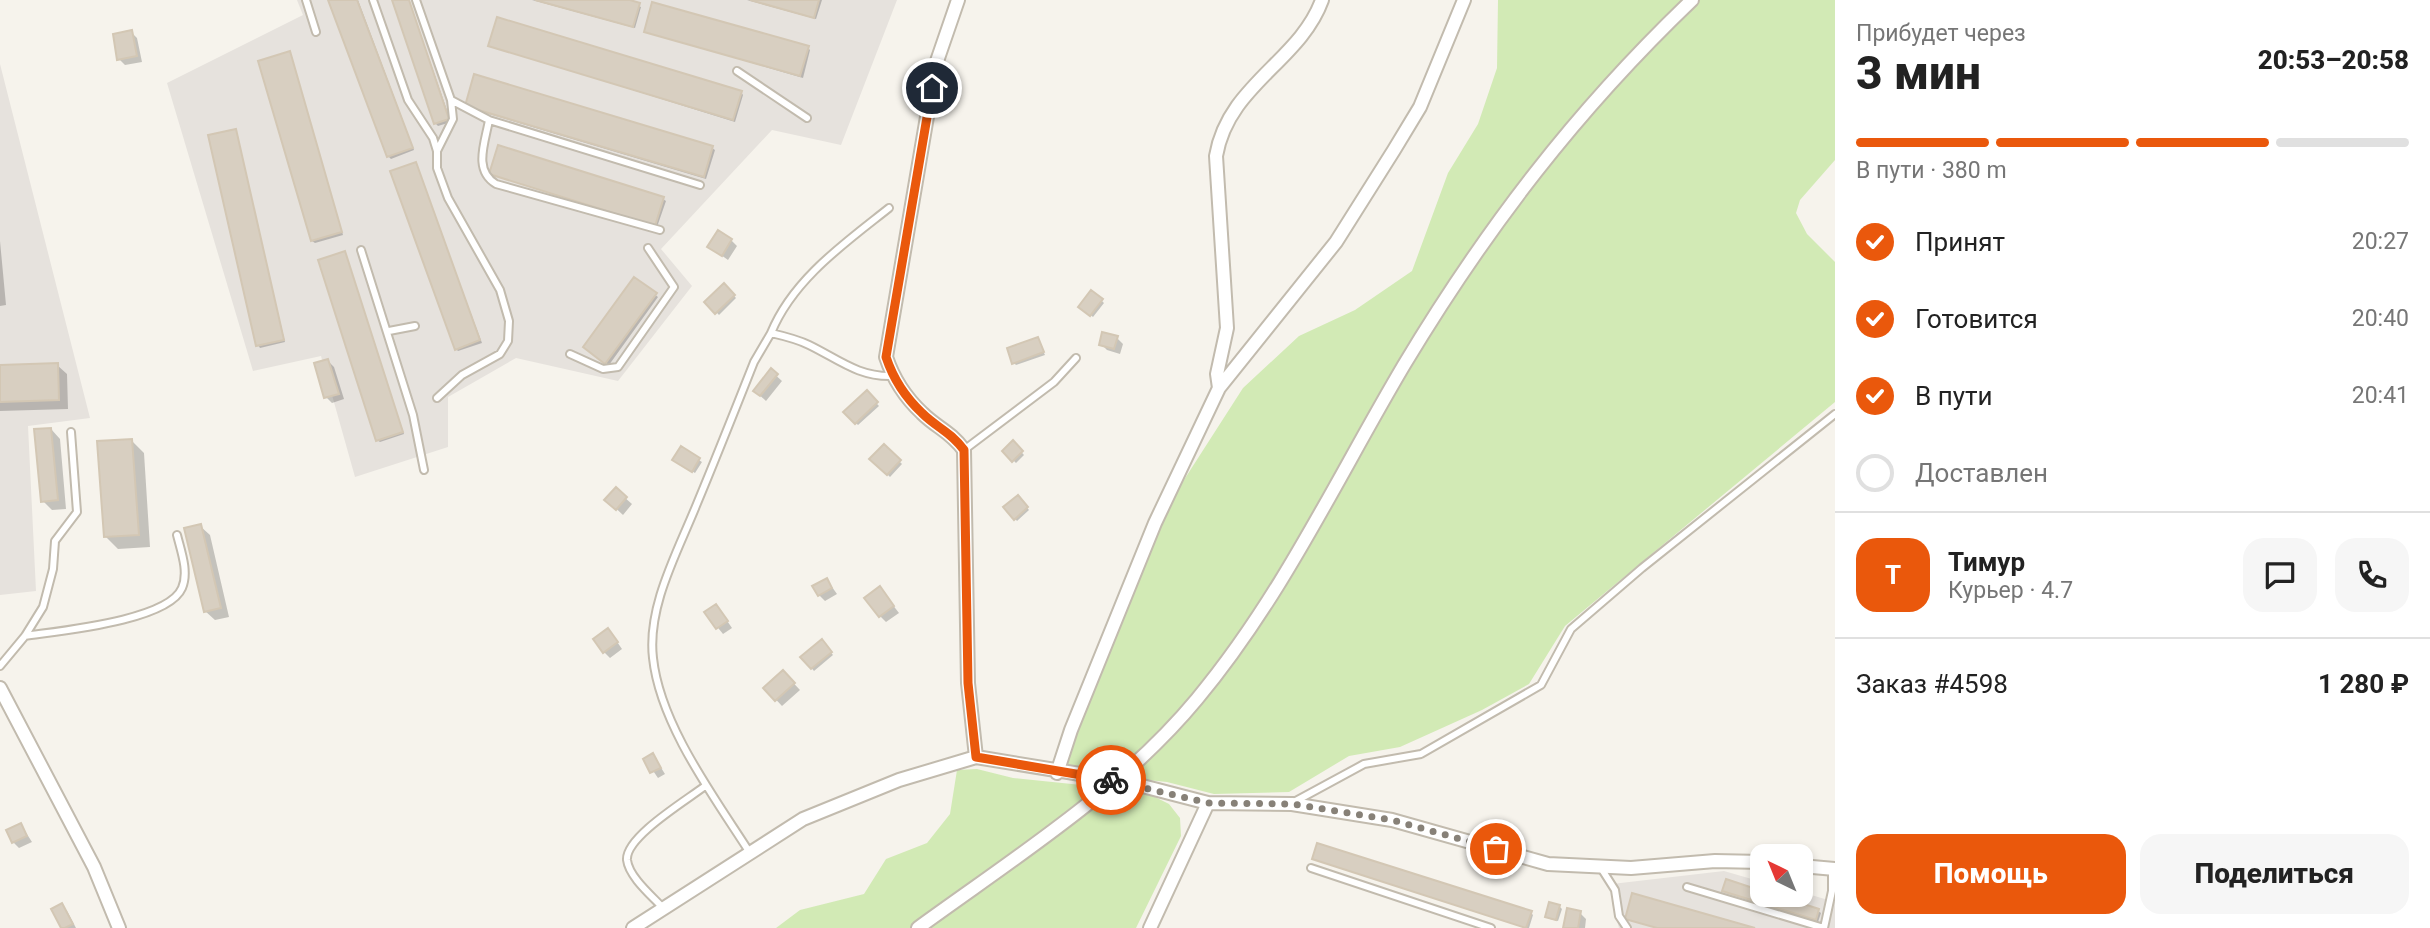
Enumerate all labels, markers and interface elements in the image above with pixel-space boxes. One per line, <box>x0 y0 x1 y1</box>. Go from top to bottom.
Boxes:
text: Прибудет через <box>1856 20 2026 47</box>
text: 20:53–20:58 <box>2258 45 2409 75</box>
text: 3 мин <box>1856 46 1981 100</box>
pin <box>902 58 962 118</box>
icon: home <box>913 69 951 107</box>
text: В пути · 380 m <box>1856 157 2007 184</box>
icon: check <box>1856 223 1894 261</box>
text: Принят <box>1915 227 2005 257</box>
text: 20:27 <box>2352 228 2409 255</box>
icon: check <box>1856 300 1894 338</box>
text: Готовится <box>1915 304 2038 334</box>
text: 20:40 <box>2352 305 2409 332</box>
icon: check <box>1856 377 1894 415</box>
text: В пути <box>1915 381 1992 411</box>
text: 20:41 <box>2352 382 2409 409</box>
text: Доставлен <box>1915 458 2048 488</box>
button: chat <box>2243 538 2317 612</box>
button: phone <box>2335 538 2409 612</box>
text: Тимур <box>1948 547 2025 577</box>
text: Т <box>1885 560 1901 590</box>
text: Курьер · 4.7 <box>1948 577 2073 604</box>
text: Заказ #4598 <box>1856 669 2008 699</box>
text: 1 280 ₽ <box>2318 669 2409 699</box>
courier <box>1076 745 1146 815</box>
icon: bike <box>1092 761 1130 799</box>
pin <box>1466 819 1526 879</box>
icon: bag <box>1477 830 1515 868</box>
button: Помощь <box>1856 834 2126 914</box>
button: Поделиться <box>2140 834 2409 914</box>
north arrow <box>1750 844 1813 906</box>
map controls <box>1750 844 1813 907</box>

